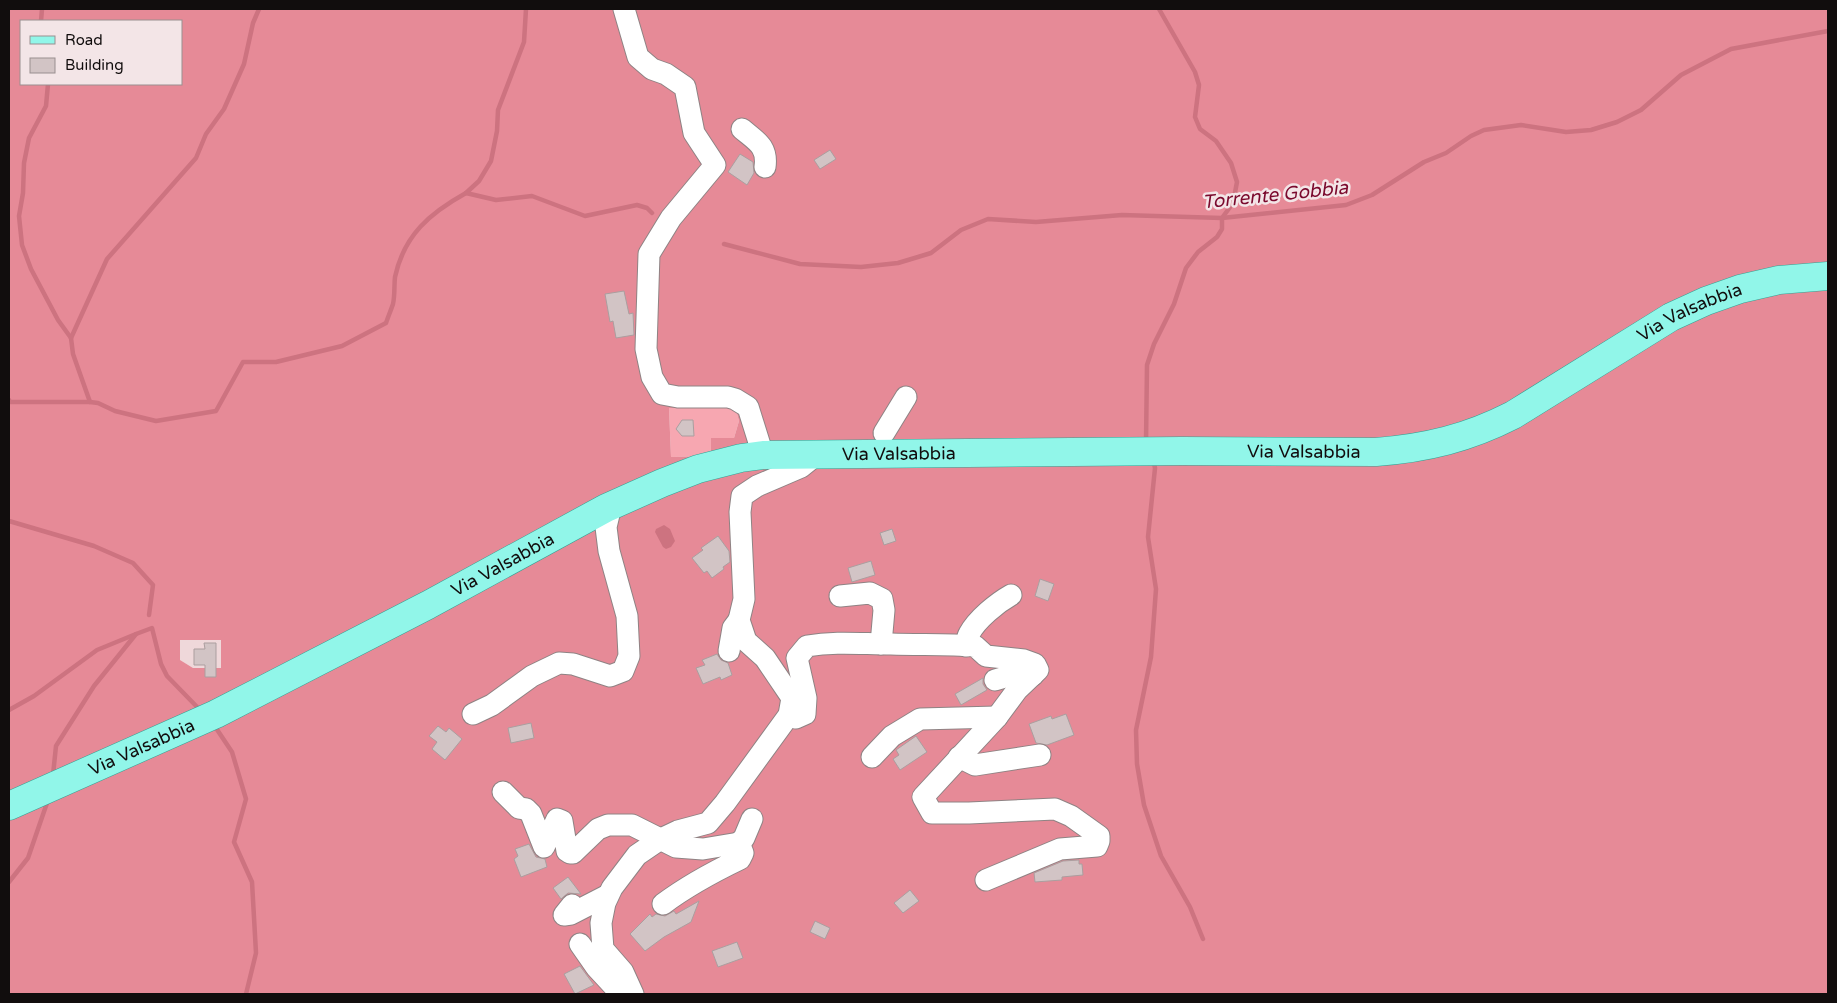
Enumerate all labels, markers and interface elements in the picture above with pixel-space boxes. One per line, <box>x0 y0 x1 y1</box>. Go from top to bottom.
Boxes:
legend <box>20 20 182 85</box>
text: Road <box>65 31 103 49</box>
text: Building <box>65 56 124 74</box>
water label: Torrente Gobbia <box>1201 176 1350 214</box>
street label: Via Valsabbia <box>1633 278 1745 346</box>
street label: Via Valsabbia <box>1247 440 1361 463</box>
street label: Via Valsabbia <box>842 442 956 465</box>
street label: Via Valsabbia <box>447 527 558 601</box>
street label: Via Valsabbia <box>85 714 198 780</box>

